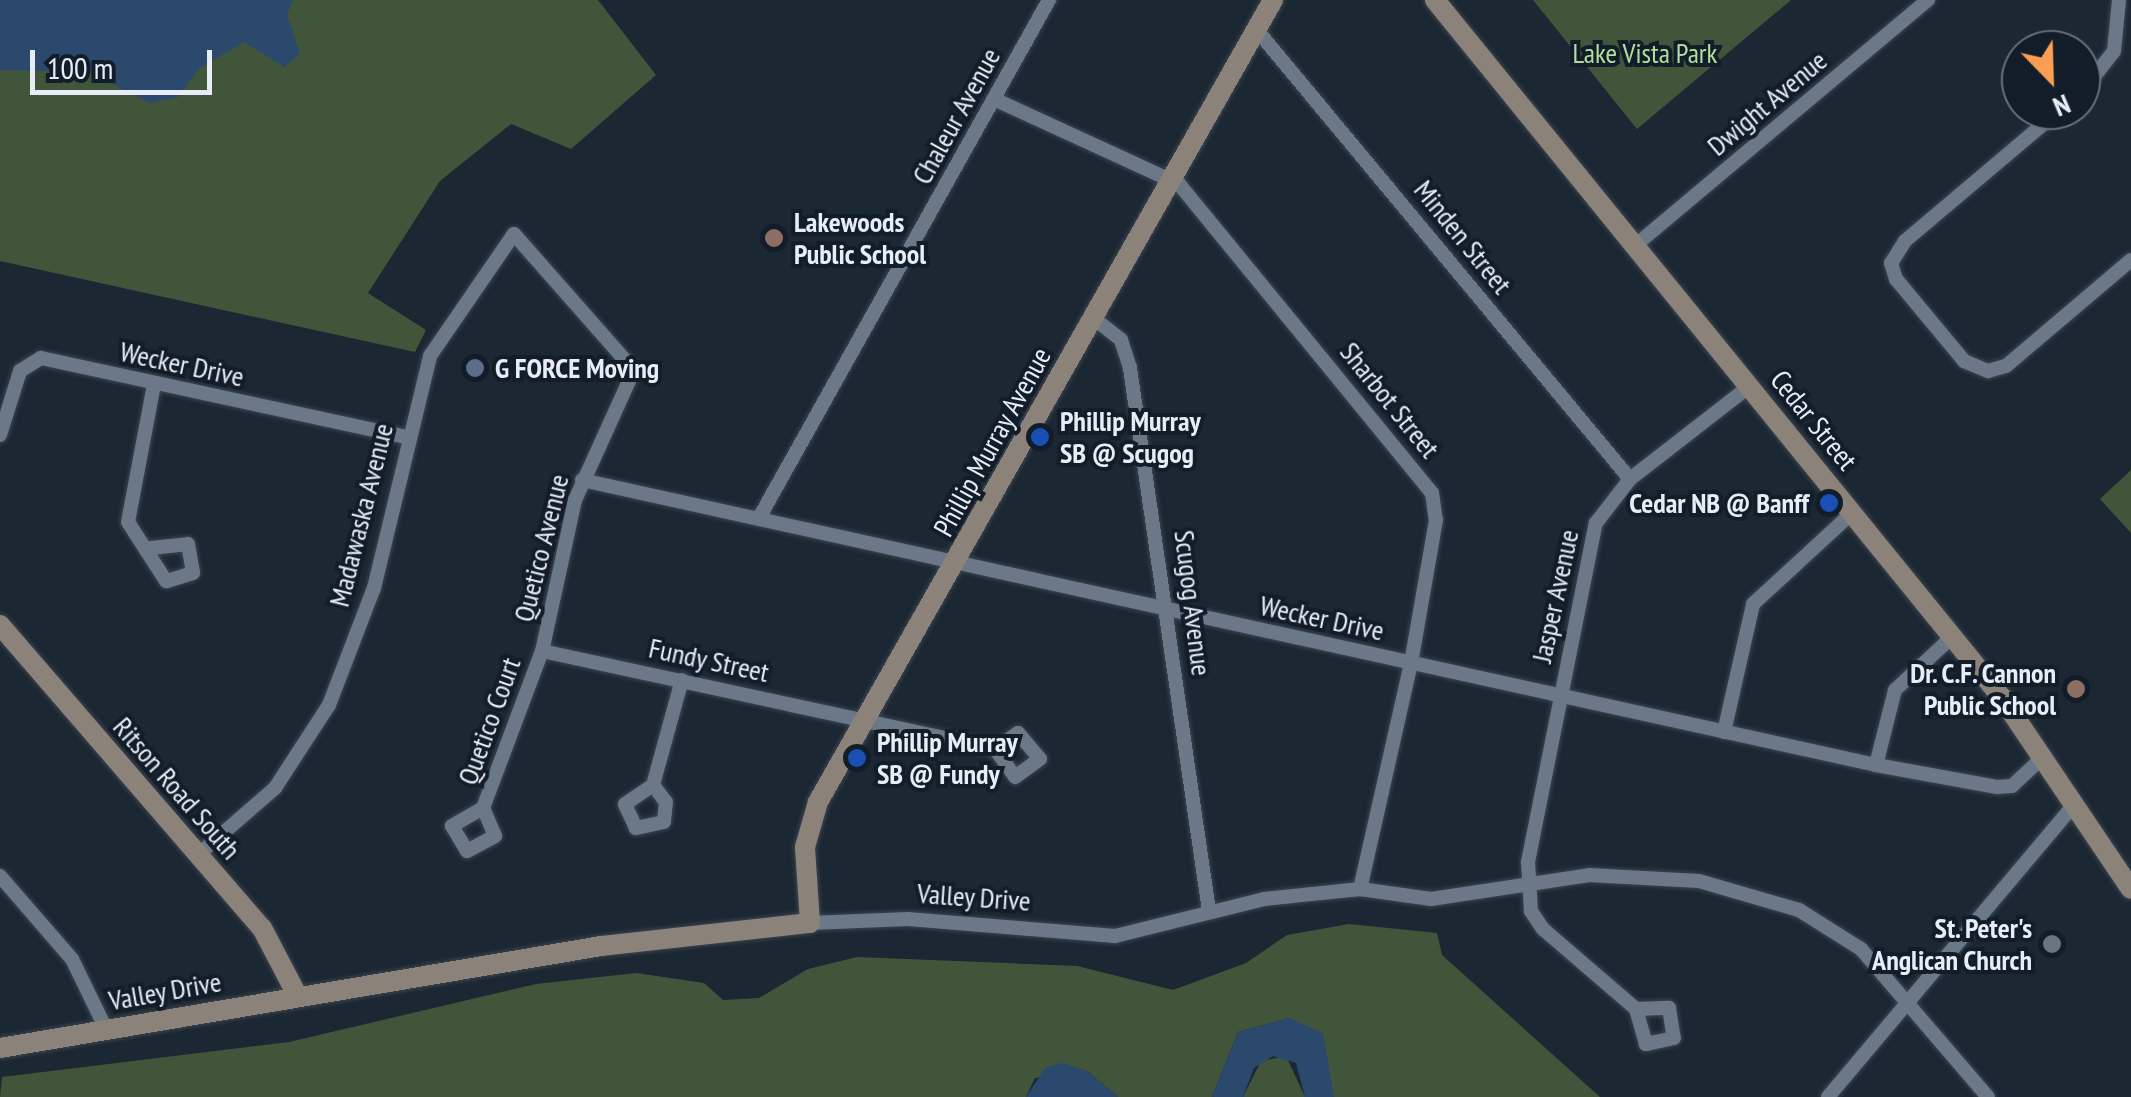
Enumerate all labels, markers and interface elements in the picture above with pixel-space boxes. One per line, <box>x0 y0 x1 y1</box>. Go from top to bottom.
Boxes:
scale bar <box>35 30 218 92</box>
north arrow <box>2001 30 2101 130</box>
park label: Lake Vista Park <box>1572 36 1718 70</box>
street label: Chaleur Avenue <box>905 42 1007 190</box>
street label: Dwight Avenue <box>1700 43 1834 163</box>
text: 100 m <box>47 48 113 87</box>
text: N <box>2048 86 2076 126</box>
street label: Minden Street <box>1407 174 1519 300</box>
place label: Lakewoods Public School <box>794 205 927 271</box>
marker: Lakewoods Public School <box>763 227 785 249</box>
street label: Wecker Drive <box>117 334 247 394</box>
street label: Sharbot Street <box>1333 335 1447 465</box>
street label: Phillip Murray Avenue <box>926 341 1058 543</box>
place label: G FORCE Moving <box>495 351 659 385</box>
marker: G FORCE Moving <box>464 357 486 379</box>
street label: Cedar Street <box>1764 363 1864 477</box>
place label: Phillip Murray SB @ Scugog <box>1060 404 1201 470</box>
street label: Madawaska Avenue <box>322 420 400 610</box>
marker: Phillip Murray SB @ Scugog <box>1029 426 1051 448</box>
street label: Quetico Avenue <box>506 471 576 625</box>
place label: Cedar NB @ Banff <box>1629 486 1809 520</box>
marker: Cedar NB @ Banff <box>1818 492 1840 514</box>
street label: Jasper Avenue <box>1524 526 1586 666</box>
street label: Scugog Avenue <box>1167 528 1219 678</box>
street label: Wecker Drive <box>1257 588 1387 648</box>
street label: Fundy Street <box>646 631 772 689</box>
street label: Quetico Court <box>451 653 527 789</box>
place label: Dr. C.F. Cannon Public School <box>1906 656 2056 722</box>
marker: Dr. C.F. Cannon Public School <box>2065 678 2087 700</box>
street label: Ritson Road South <box>106 710 248 866</box>
place label: Phillip Murray SB @ Fundy <box>877 725 1018 791</box>
marker: Phillip Murray SB @ Fundy <box>846 747 868 769</box>
street label: Valley Drive <box>916 876 1032 918</box>
place label: St. Peter's Anglican Church <box>1872 911 2032 977</box>
marker: St. Peter's Anglican Church <box>2041 933 2063 955</box>
street label: Valley Drive <box>106 965 224 1017</box>

